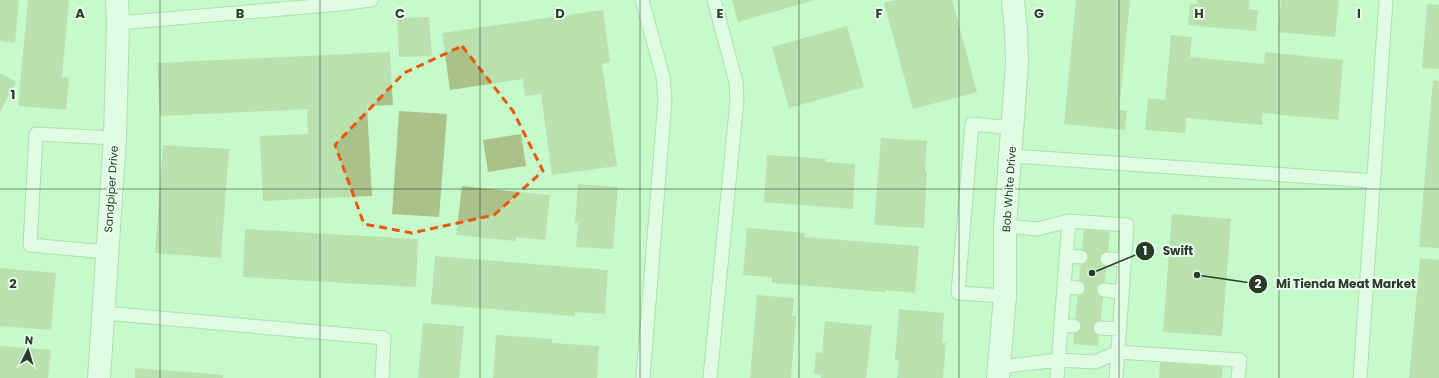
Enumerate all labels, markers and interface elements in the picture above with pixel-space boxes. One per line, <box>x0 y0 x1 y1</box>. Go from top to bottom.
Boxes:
text: A <box>75 4 85 23</box>
text: B <box>236 4 245 23</box>
text: C <box>395 4 405 23</box>
text: D <box>555 4 565 23</box>
text: E <box>716 4 724 23</box>
text: F <box>875 4 883 23</box>
text: G <box>1034 4 1044 23</box>
text: H <box>1194 4 1204 23</box>
text: I <box>1357 4 1361 23</box>
text: 1 <box>11 85 15 104</box>
street label: Sandpiper Drive <box>100 145 122 233</box>
street label: Bob White Drive <box>998 145 1020 232</box>
callout: Swift <box>1135 239 1202 263</box>
text: 1 <box>1143 242 1147 259</box>
text: Swift <box>1163 242 1193 259</box>
callout: Mi Tienda Meat Market <box>1248 272 1424 296</box>
text: 2 <box>9 274 17 293</box>
text: 2 <box>1255 275 1262 292</box>
text: Mi Tienda Meat Market <box>1276 275 1416 292</box>
north arrow <box>8 330 48 370</box>
text: N <box>24 332 34 348</box>

